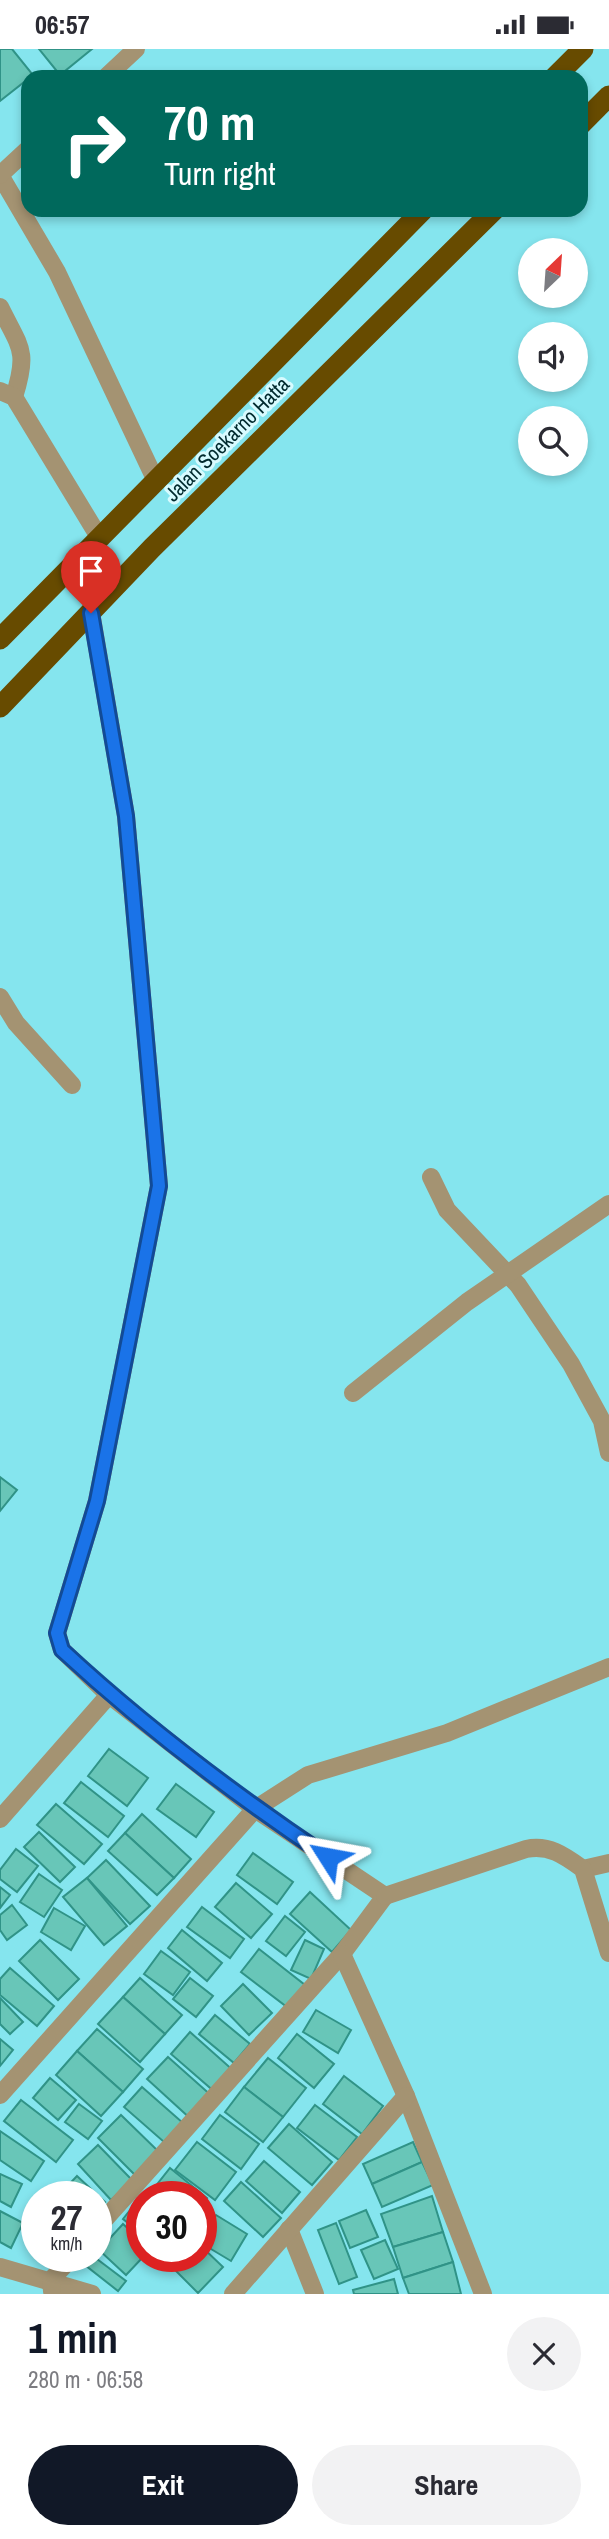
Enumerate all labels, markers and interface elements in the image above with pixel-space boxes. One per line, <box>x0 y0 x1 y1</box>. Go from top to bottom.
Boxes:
text: 06:57 <box>35 7 90 42</box>
text: 70 m <box>164 89 256 155</box>
icon: right <box>49 98 140 189</box>
text: Turn right <box>164 152 276 195</box>
north arrow <box>518 238 588 308</box>
map controls <box>518 238 588 476</box>
button: sound <box>518 322 588 392</box>
street label: Jalan Soekarno Hatta <box>158 370 296 508</box>
button: search <box>518 406 588 476</box>
pin <box>61 541 121 613</box>
icon: arrive <box>72 552 110 590</box>
position arrow <box>291 1820 365 1894</box>
speed limit sign: 30 <box>126 2181 217 2272</box>
text: 27 <box>51 2194 82 2241</box>
text: km/h <box>51 2231 83 2256</box>
text: 1 min <box>28 2310 118 2366</box>
button: close <box>507 2317 581 2391</box>
text: 280 m · 06:58 <box>28 2364 143 2395</box>
button: Exit <box>28 2445 298 2525</box>
button: Share <box>312 2445 581 2525</box>

